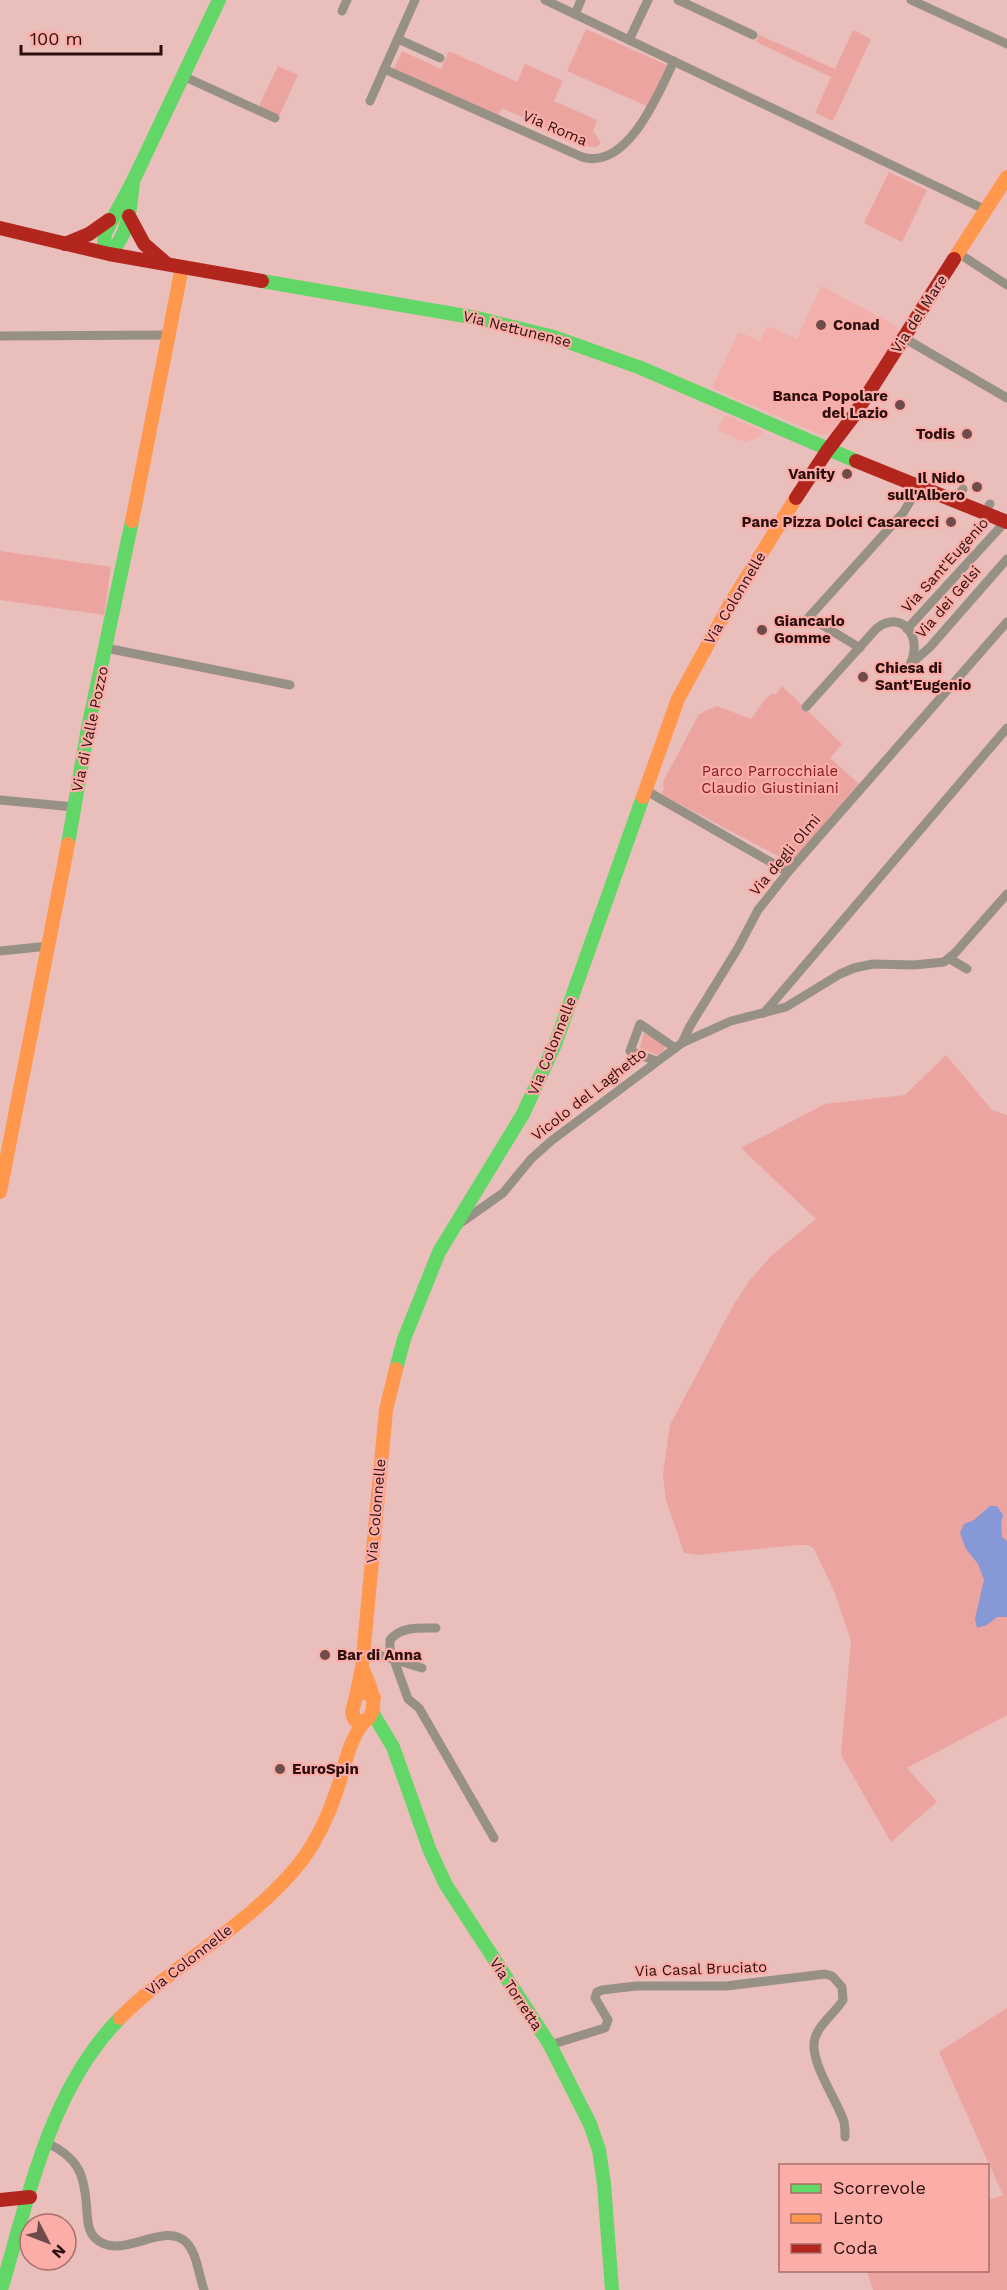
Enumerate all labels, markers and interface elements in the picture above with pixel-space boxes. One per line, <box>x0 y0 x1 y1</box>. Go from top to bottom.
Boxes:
scale bar <box>21 18 160 56</box>
text: 100 m <box>30 28 83 49</box>
street label: Via Roma <box>520 106 590 150</box>
street label: Via del Mare <box>887 271 951 357</box>
street label: Via Nettunense <box>461 307 573 351</box>
place label: Conad <box>833 316 880 334</box>
marker: Conad <box>814 318 828 332</box>
place label: Banca Popolare del Lazio <box>773 387 888 422</box>
marker: Banca Popolare del Lazio <box>893 398 907 412</box>
place label: Todis <box>916 425 955 443</box>
marker: Todis <box>960 427 974 441</box>
place label: Vanity <box>788 465 836 483</box>
marker: Vanity <box>840 467 854 481</box>
place label: Il Nido sull'Albero <box>887 469 965 504</box>
marker: Il Nido sull'Albero <box>970 480 984 494</box>
place label: Pane Pizza Dolci Casarecci <box>742 513 939 531</box>
street label: Via Sant'Eugenio <box>898 514 992 616</box>
marker: Pane Pizza Dolci Casarecci <box>944 515 958 529</box>
street label: Via Colonnelle <box>700 548 770 648</box>
street label: Via dei Gelsi <box>912 562 984 642</box>
place label: Giancarlo Gomme <box>774 612 845 647</box>
marker: Giancarlo Gomme <box>755 623 769 637</box>
place label: Chiesa di Sant'Eugenio <box>875 659 971 694</box>
street label: Via di Valle Pozzo <box>68 665 112 793</box>
marker: Chiesa di Sant'Eugenio <box>856 670 870 684</box>
park label: Parco Parrocchiale Claudio Giustiniani <box>701 762 839 797</box>
street label: Via degli Olmi <box>746 811 824 899</box>
street label: Via Colonnelle <box>524 994 580 1098</box>
street label: Vicolo del Laghetto <box>528 1044 650 1144</box>
street label: Via Colonnelle <box>362 1458 390 1564</box>
place label: Bar di Anna <box>337 1646 422 1664</box>
marker: Bar di Anna <box>318 1648 332 1662</box>
place label: EuroSpin <box>292 1760 359 1778</box>
marker: EuroSpin <box>273 1762 287 1776</box>
street label: Via Colonnelle <box>142 1921 236 1999</box>
street label: Via Torretta <box>486 1954 547 2034</box>
street label: Via Casal Bruciato <box>635 1958 767 1980</box>
legend <box>779 2164 989 2272</box>
text: Scorrevole <box>833 2177 926 2198</box>
text: Lento <box>833 2207 883 2228</box>
north arrow <box>18 2212 78 2272</box>
text: Coda <box>833 2237 878 2258</box>
text: N <box>48 2241 70 2262</box>

